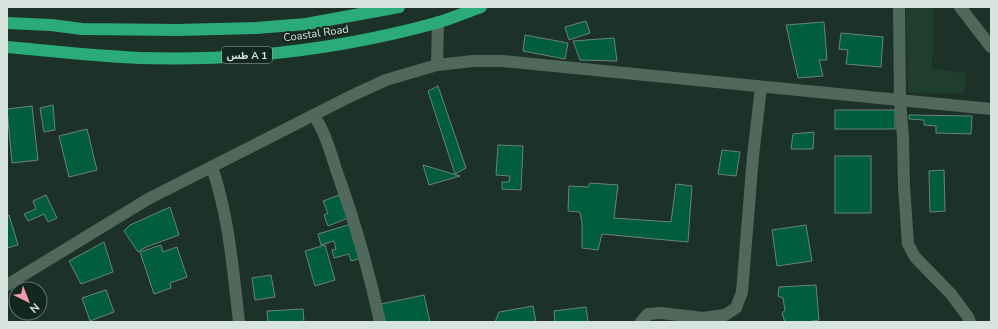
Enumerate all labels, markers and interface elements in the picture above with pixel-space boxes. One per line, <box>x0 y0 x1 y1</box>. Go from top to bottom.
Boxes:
street label: Coastal Road <box>283 22 350 45</box>
road number: طس A 1 <box>222 47 272 63</box>
north arrow <box>8 281 48 321</box>
text: N <box>26 300 43 316</box>

